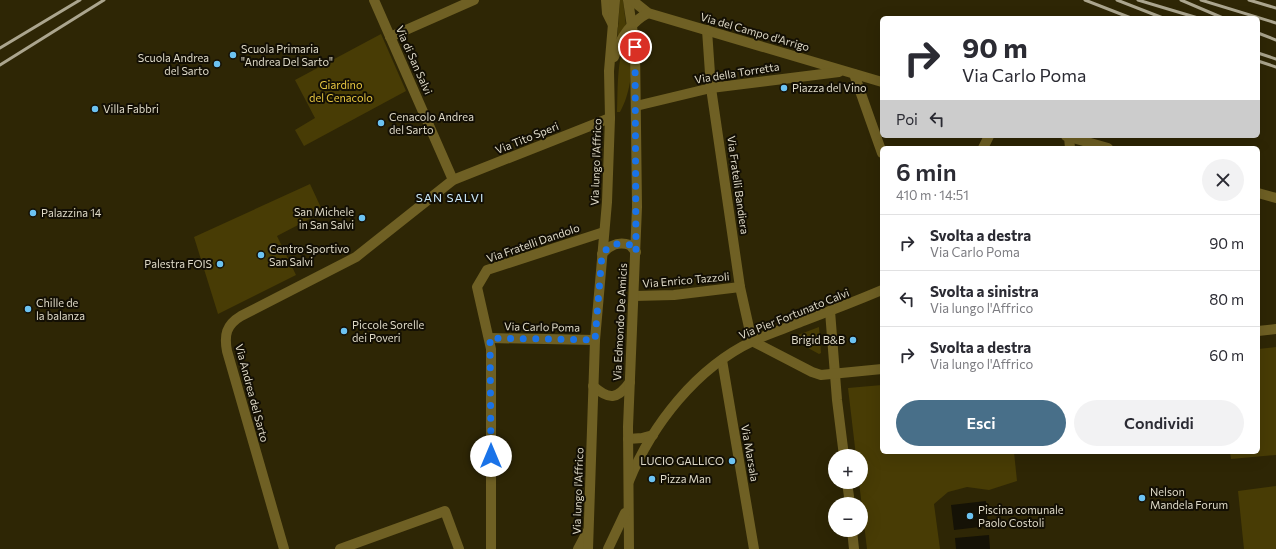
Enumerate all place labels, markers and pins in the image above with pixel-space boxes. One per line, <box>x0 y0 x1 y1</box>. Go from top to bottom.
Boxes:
pin <box>618 30 652 64</box>
place label: Scuola Primaria "Andrea Del Sarto" <box>241 42 333 68</box>
marker: Scuola Primaria "Andrea Del Sarto" <box>228 50 238 60</box>
place label: Scuola Andrea del Sarto <box>138 51 209 77</box>
marker: Scuola Andrea del Sarto <box>212 59 222 69</box>
place label: Piazza del Vino <box>792 81 867 94</box>
marker: Piazza del Vino <box>779 83 789 93</box>
place label: Villa Fabbri <box>103 102 159 115</box>
marker: Villa Fabbri <box>90 104 100 114</box>
place label: Cenacolo Andrea del Sarto <box>389 110 474 136</box>
marker: Cenacolo Andrea del Sarto <box>376 118 386 128</box>
place label: San Michele in San Salvi <box>294 205 354 231</box>
place label: Palazzina 14 <box>41 206 102 219</box>
marker: Palazzina 14 <box>28 208 38 218</box>
marker: San Michele in San Salvi <box>357 213 367 223</box>
place label: Centro Sportivo San Salvi <box>269 242 350 268</box>
marker: Centro Sportivo San Salvi <box>256 250 266 260</box>
place label: Palestra FOIS <box>144 257 212 270</box>
marker: Palestra FOIS <box>215 259 225 269</box>
place label: Chille de la balanza <box>36 296 85 322</box>
marker: Chille de la balanza <box>23 304 33 314</box>
place label: Piccole Sorelle dei Poveri <box>352 318 425 344</box>
marker: Piccole Sorelle dei Poveri <box>339 326 349 336</box>
place label: Brigid B&B <box>791 333 845 346</box>
marker: Brigid B&B <box>848 335 858 345</box>
place label: LUCIO GALLICO <box>640 454 724 467</box>
marker: LUCIO GALLICO <box>727 456 737 466</box>
place label: Pizza Man <box>660 472 711 485</box>
marker: Pizza Man <box>647 474 657 484</box>
place label: Nelson Mandela Forum <box>1150 485 1228 511</box>
marker: Nelson Mandela Forum <box>1137 493 1147 503</box>
place label: Piscina comunale Paolo Costoli <box>978 503 1064 529</box>
marker: Piscina comunale Paolo Costoli <box>965 511 975 521</box>

